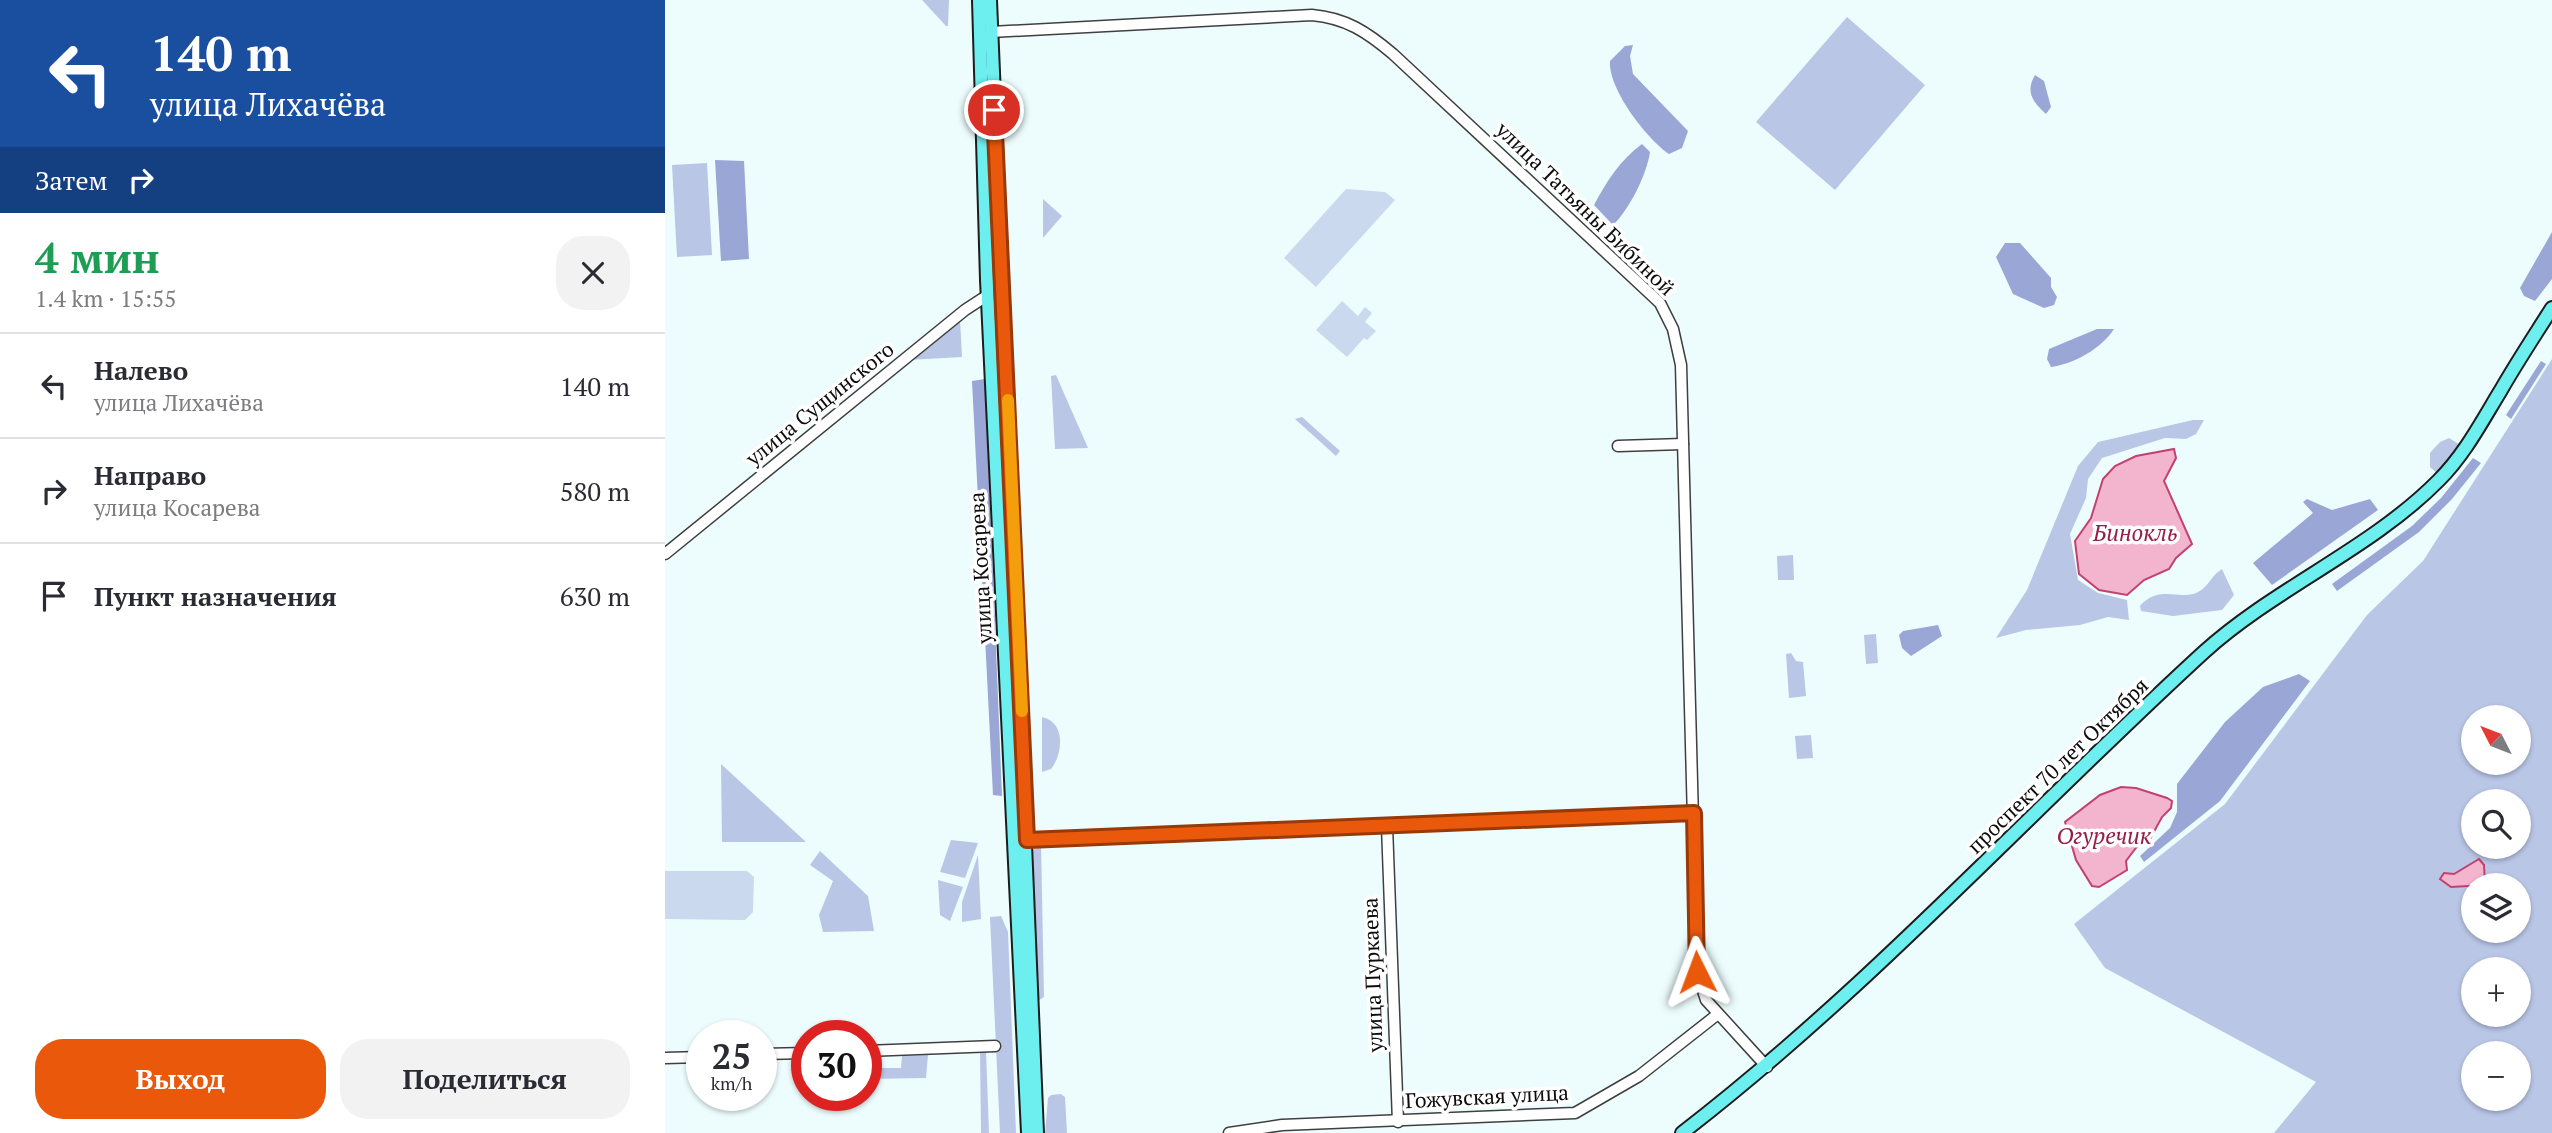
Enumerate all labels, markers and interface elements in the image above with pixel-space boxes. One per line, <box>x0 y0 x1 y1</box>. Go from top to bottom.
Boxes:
text: 140 m <box>150 20 292 85</box>
icon: left <box>35 28 126 119</box>
pin <box>964 80 1024 140</box>
text: улица Лихачёва <box>150 83 386 125</box>
icon: arrive <box>975 91 1013 129</box>
street label: улица Татьяны Бибиной <box>1490 115 1681 301</box>
icon: right <box>122 161 160 199</box>
text: Затем <box>35 163 108 197</box>
text: 4 мин <box>35 229 160 285</box>
button: close <box>556 236 630 310</box>
text: 1.4 km · 15:55 <box>35 283 177 314</box>
street label: улица Сущинского <box>739 335 899 472</box>
text: Налево <box>94 353 188 387</box>
icon: left <box>35 367 73 405</box>
text: 140 m <box>560 369 630 403</box>
text: улица Лихачёва <box>94 387 264 418</box>
text: Направо <box>94 458 206 492</box>
icon: right <box>35 472 73 510</box>
text: 580 m <box>560 474 630 508</box>
street label: улица Косарева <box>962 491 998 646</box>
text: улица Косарева <box>94 492 260 523</box>
water label: Бинокль <box>2092 517 2177 548</box>
icon: arrive <box>35 577 73 615</box>
text: Пункт назначения <box>94 579 337 613</box>
text: 630 m <box>560 579 630 613</box>
street label: проспект 70 лет Октября <box>1961 671 2154 859</box>
north arrow <box>2461 705 2531 775</box>
map controls <box>2461 705 2531 1111</box>
button: search <box>2461 789 2531 859</box>
water label: Огуречик <box>2056 820 2152 851</box>
button: layers <box>2461 873 2531 943</box>
street label: улица Пуркаева <box>1355 897 1389 1054</box>
position arrow <box>1660 935 1734 1009</box>
button: + <box>2461 957 2531 1027</box>
speed limit sign: 30 <box>791 1020 882 1111</box>
text: 25 <box>712 1033 751 1079</box>
button: Выход <box>35 1039 326 1119</box>
button: Поделиться <box>340 1039 630 1119</box>
button: − <box>2461 1041 2531 1111</box>
text: km/h <box>711 1071 752 1095</box>
street label: Гожувская улица <box>1404 1078 1570 1114</box>

